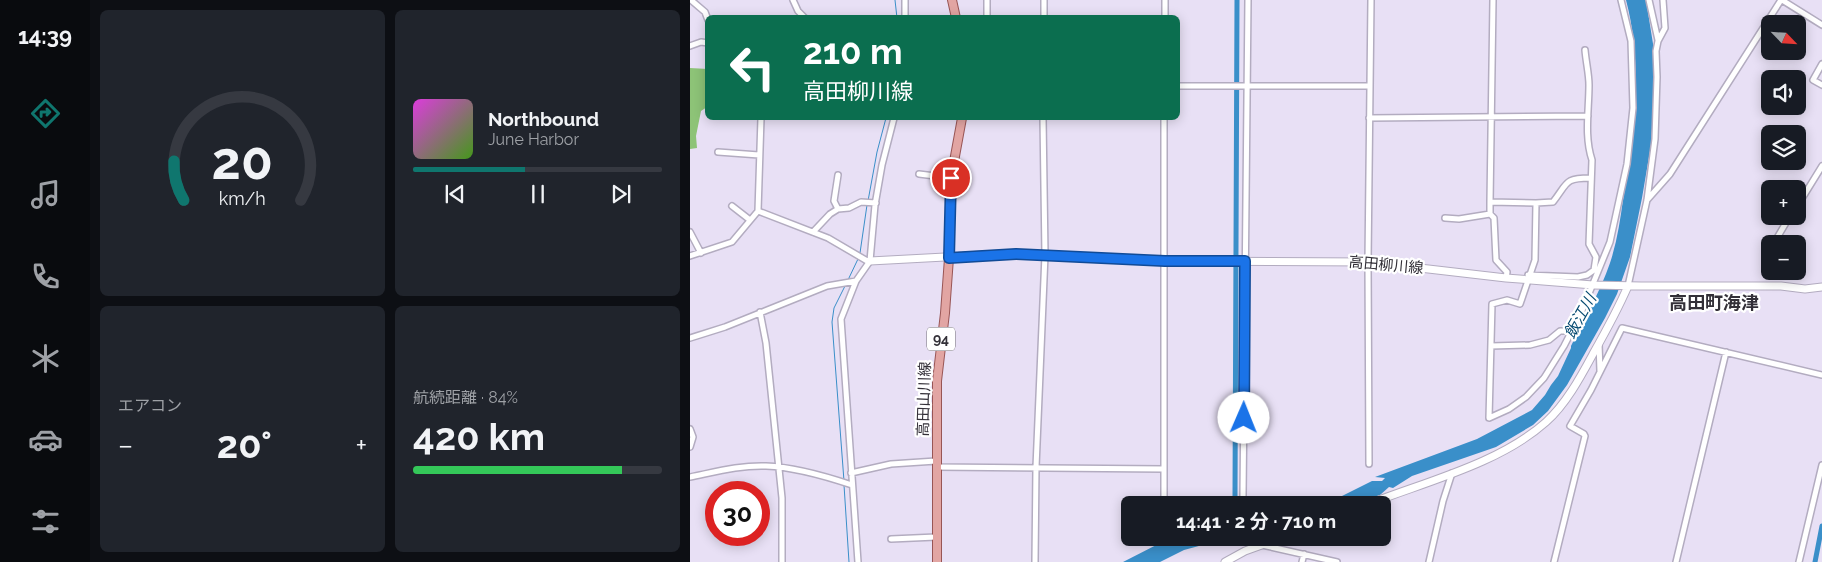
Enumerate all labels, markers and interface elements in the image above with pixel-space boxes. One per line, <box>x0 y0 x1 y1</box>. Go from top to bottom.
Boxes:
north arrow <box>1761 15 1806 60</box>
map controls <box>1761 15 1806 280</box>
text: 14:39 <box>18 23 72 49</box>
text: 210 m <box>803 31 903 72</box>
icon: left <box>720 35 785 100</box>
button: sound <box>1761 70 1806 115</box>
text: 高田柳川線 <box>803 78 913 104</box>
icon: directions <box>28 96 63 131</box>
text: Northbound <box>488 108 599 130</box>
button: layers <box>1761 125 1806 170</box>
text: 20 <box>212 130 273 191</box>
text: June Harbor <box>488 130 579 149</box>
pin <box>930 157 972 199</box>
icon: arrive <box>937 164 965 192</box>
icon: music <box>28 177 63 212</box>
icon: previous <box>441 180 469 208</box>
icon: pause <box>524 180 552 208</box>
icon: next <box>607 180 635 208</box>
button: + <box>1761 180 1806 225</box>
text: km/h <box>219 188 266 209</box>
button: − <box>1761 235 1806 280</box>
street label: 高田柳川線 <box>1348 253 1424 277</box>
icon: phone <box>28 259 63 294</box>
water label: 飯江川 <box>1560 289 1601 342</box>
district label: 高田町海津 <box>1669 292 1759 313</box>
road number: 94 <box>927 328 955 350</box>
icon: climate <box>28 341 63 376</box>
street label: 高田山川線 <box>914 361 934 437</box>
text: 航続距離 · 84% <box>413 388 518 407</box>
position arrow <box>1217 391 1269 443</box>
text: エアコン <box>118 396 182 415</box>
text: 420 km <box>413 414 545 459</box>
icon: car <box>28 422 63 457</box>
text: 20° <box>217 422 272 467</box>
text: − <box>118 429 133 462</box>
text: + <box>355 429 367 462</box>
speed limit sign: 30 <box>705 481 770 546</box>
icon: filters <box>28 504 63 539</box>
text: 14:41 · 2 分 · 710 m <box>1176 510 1336 532</box>

